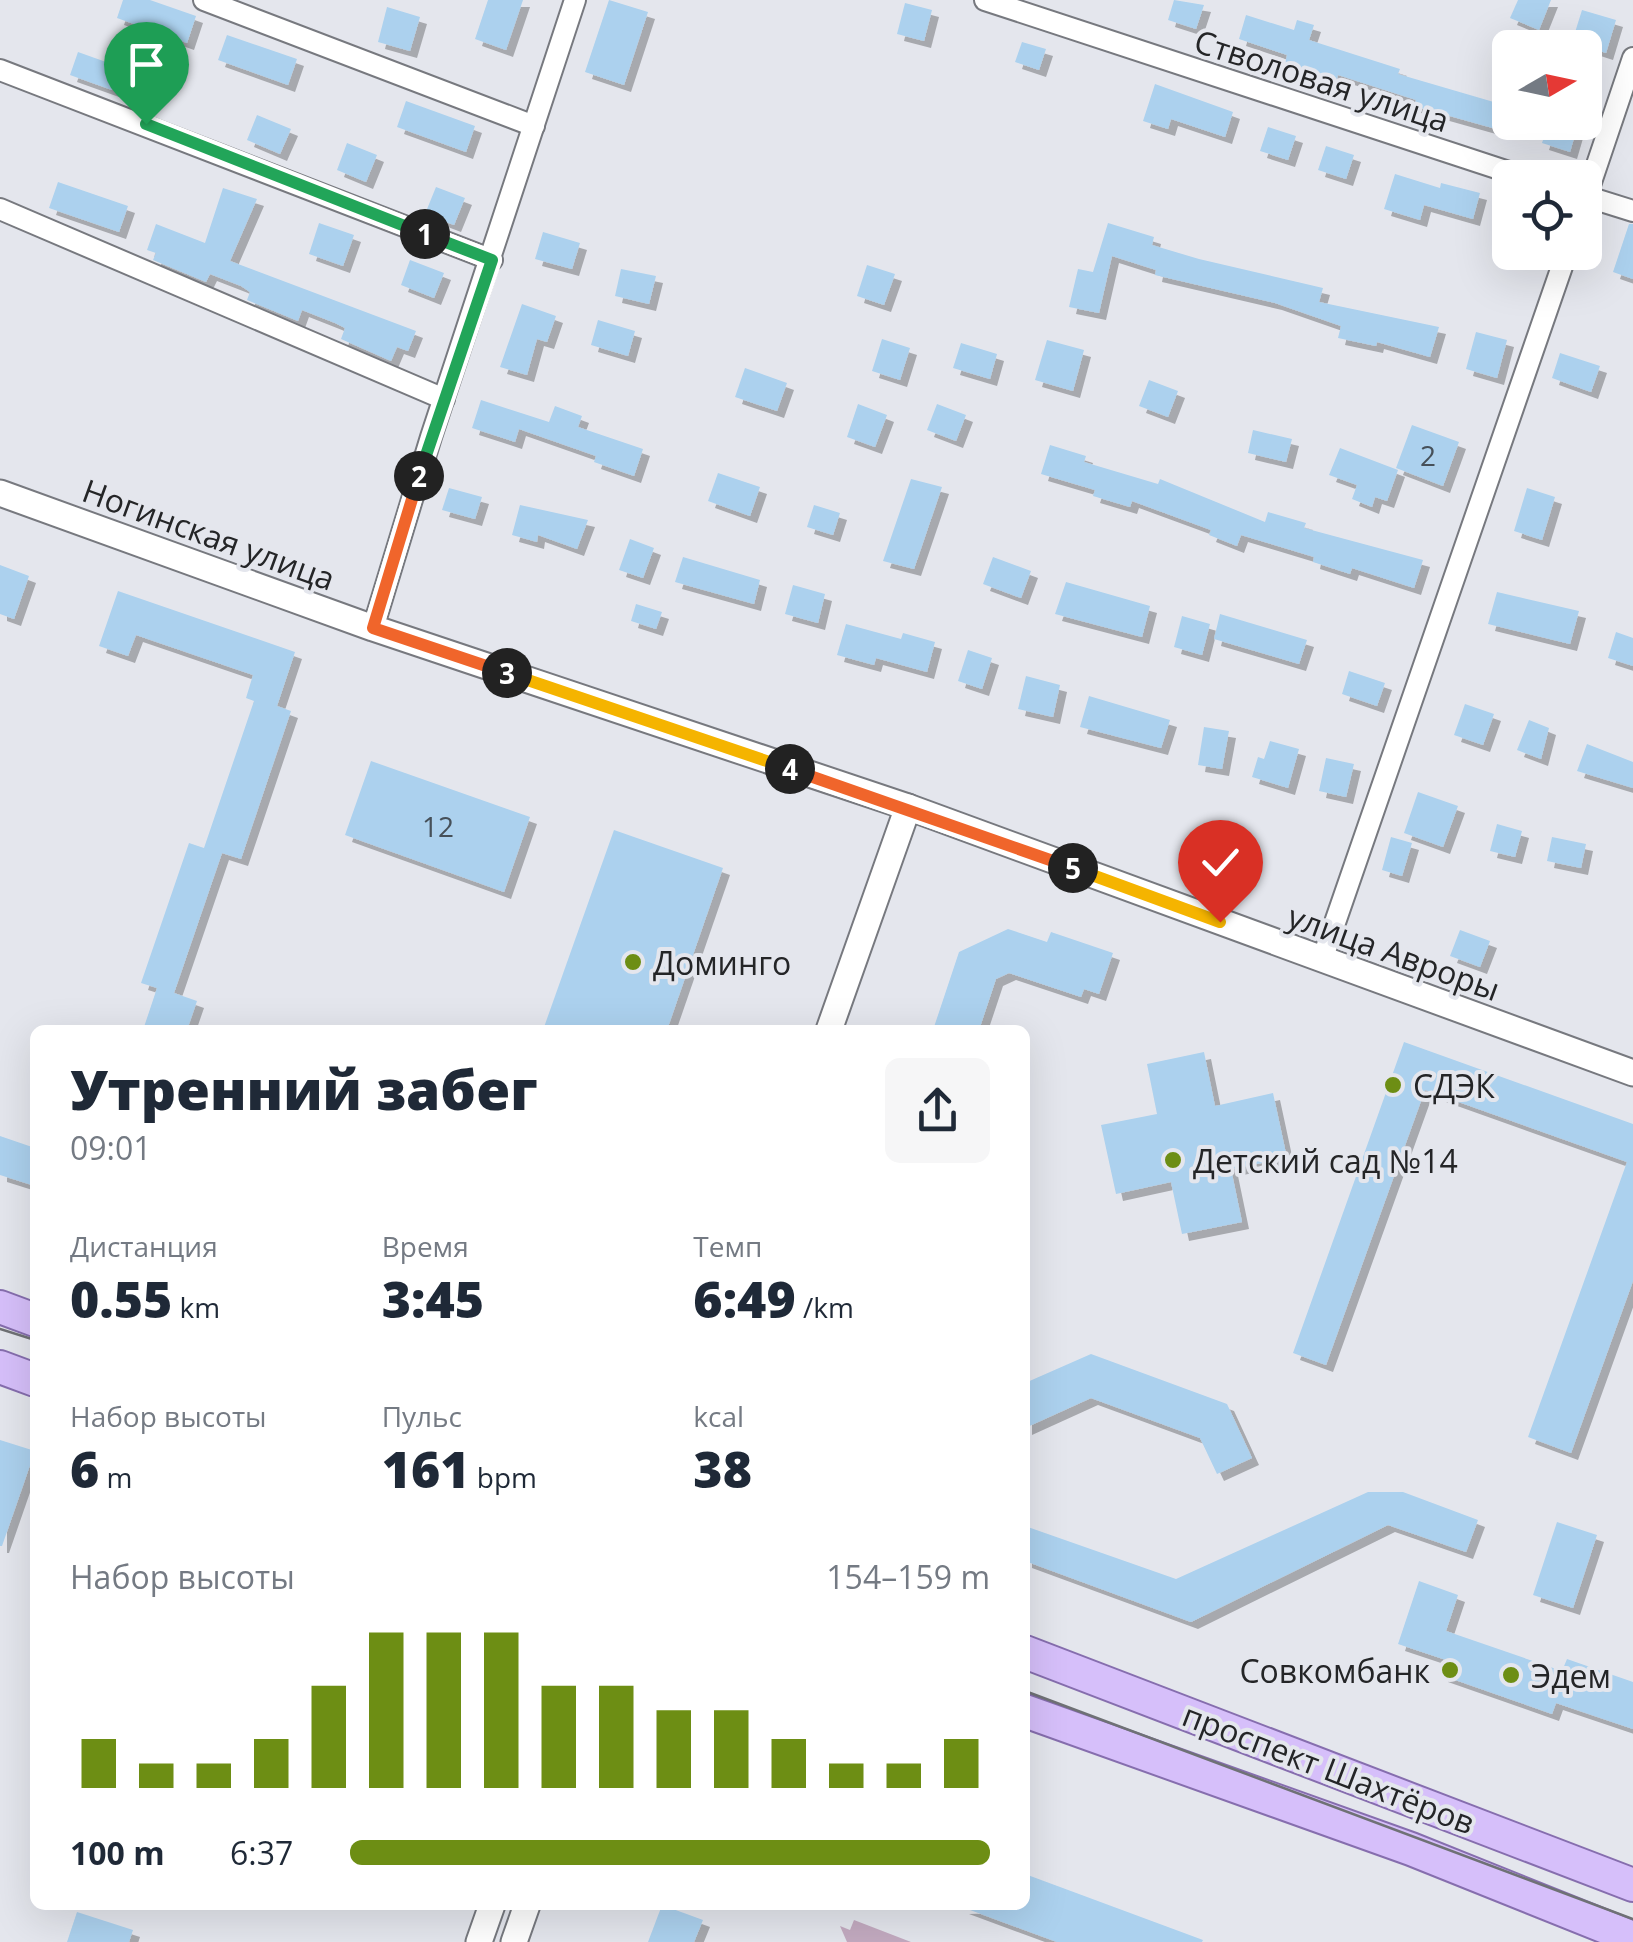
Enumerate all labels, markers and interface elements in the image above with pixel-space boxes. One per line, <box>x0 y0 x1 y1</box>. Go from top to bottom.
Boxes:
street label: Стволовая улица <box>1189 19 1455 141</box>
pin <box>104 22 189 125</box>
north arrow <box>1492 30 1602 140</box>
map controls <box>1492 30 1602 270</box>
icon: arrive <box>119 37 174 92</box>
button: locate <box>1492 160 1602 270</box>
pin: 1 <box>400 209 450 259</box>
text: 1 <box>417 215 433 253</box>
house number: 2 <box>1420 436 1436 474</box>
pin: 2 <box>394 451 444 501</box>
text: 2 <box>411 457 427 495</box>
street label: Ногинская улица <box>77 468 341 600</box>
pin: 3 <box>482 648 532 698</box>
text: 3 <box>499 654 515 692</box>
pin: 4 <box>765 744 815 794</box>
text: 4 <box>782 750 798 788</box>
house number: 12 <box>422 807 454 845</box>
pin <box>1178 820 1263 923</box>
icon: check <box>1193 835 1248 890</box>
pin: 5 <box>1048 843 1098 893</box>
text: 5 <box>1065 849 1081 887</box>
street label: улица Авроры <box>1282 894 1506 1010</box>
place label: Доминго <box>653 941 791 984</box>
marker: Доминго <box>622 951 644 973</box>
text: Утренний забег <box>70 1051 538 1126</box>
button: share <box>885 1058 990 1163</box>
place label: СДЭК <box>1413 1064 1495 1107</box>
marker: СДЭК <box>1382 1074 1404 1096</box>
text: 09:01 <box>70 1126 152 1169</box>
place label: Детский сад №14 <box>1193 1139 1458 1182</box>
marker: Детский сад №14 <box>1162 1149 1184 1171</box>
text: Дистанция <box>70 1227 218 1265</box>
text: Время <box>382 1227 469 1265</box>
text: Темп <box>693 1227 762 1265</box>
text: 0.55 <box>70 1265 172 1333</box>
text: 3:45 <box>382 1265 484 1333</box>
text: 6:49 <box>693 1265 796 1333</box>
text: km <box>172 1288 220 1326</box>
text: /km <box>796 1288 854 1326</box>
text: Набор высоты <box>70 1397 267 1435</box>
text: Пульс <box>382 1397 462 1435</box>
text: kcal <box>693 1397 744 1435</box>
text: 6 <box>70 1435 99 1503</box>
text: 161 <box>382 1435 470 1503</box>
text: 38 <box>693 1435 752 1503</box>
text: m <box>99 1458 133 1496</box>
text: bpm <box>470 1458 537 1496</box>
text: Набор высоты <box>70 1555 295 1598</box>
text: 154–159 m <box>826 1555 990 1598</box>
place label: Совкомбанк <box>1239 1649 1430 1692</box>
place label: Эдем <box>1531 1654 1611 1697</box>
marker: Совкомбанк <box>1439 1659 1461 1681</box>
marker: Эдем <box>1500 1664 1522 1686</box>
street label: проспект Шахтёров <box>1177 1692 1481 1844</box>
text: 100 m <box>70 1831 165 1874</box>
text: 6:37 <box>230 1831 293 1874</box>

